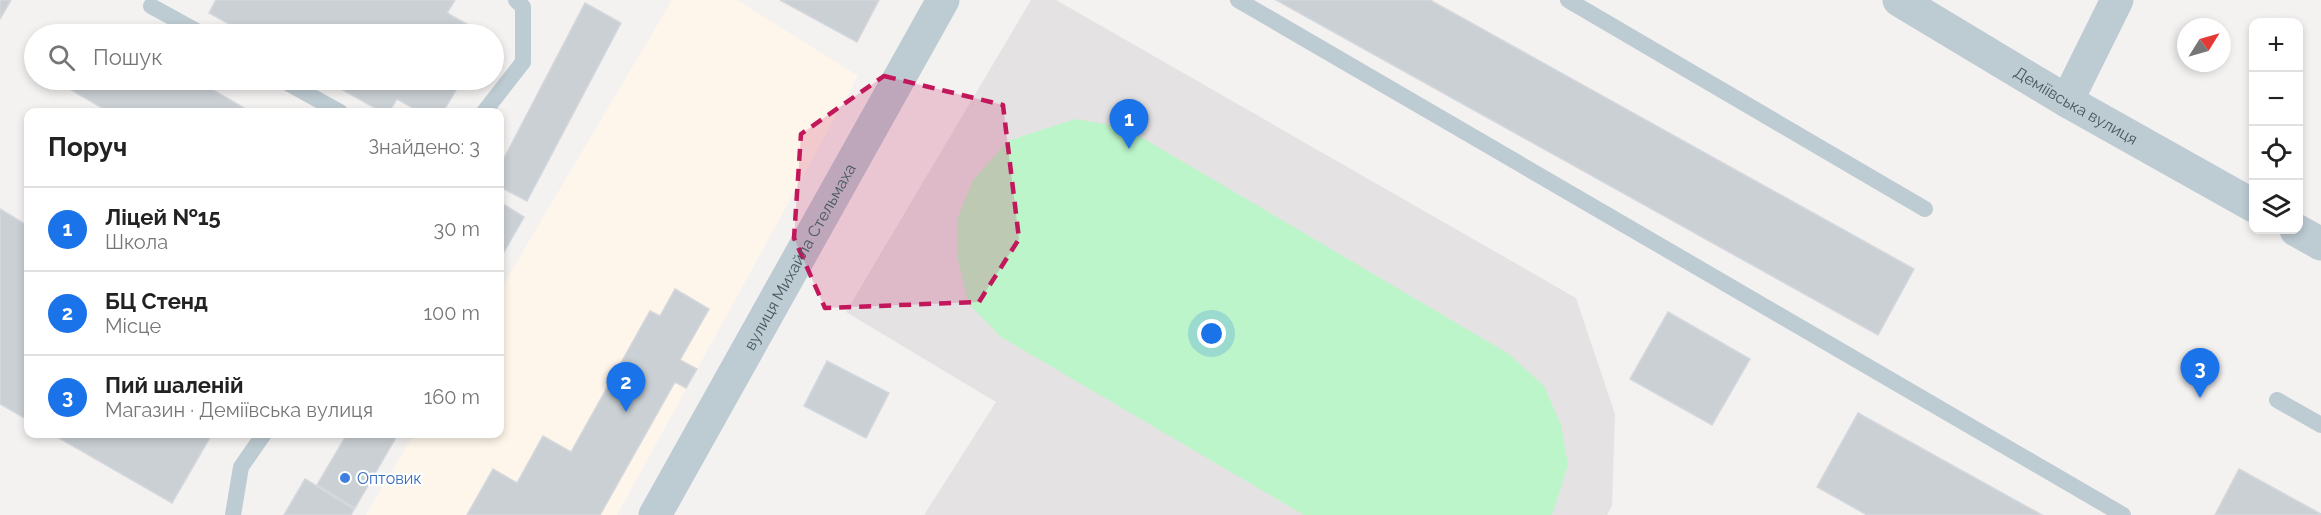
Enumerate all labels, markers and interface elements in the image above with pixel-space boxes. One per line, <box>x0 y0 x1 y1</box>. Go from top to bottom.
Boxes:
north arrow <box>2177 18 2231 72</box>
map controls <box>2249 18 2303 234</box>
button: + <box>2249 18 2303 72</box>
search box <box>24 24 504 90</box>
icon: search <box>45 41 78 74</box>
text: Пошук <box>93 44 163 70</box>
street label: Деміївська вулиця <box>2011 62 2141 148</box>
button: − <box>2249 72 2303 126</box>
pin: 1 <box>1110 100 1148 149</box>
button: locate <box>2249 126 2303 180</box>
text: Поруч <box>48 132 127 162</box>
text: Знайдено: 3 <box>368 135 480 159</box>
street label: вулиця Михайла Стельмаха <box>740 160 859 353</box>
button: layers <box>2249 180 2303 234</box>
text: Ліцей №15 <box>105 204 221 230</box>
text: 1 <box>63 217 72 241</box>
text: 30 m <box>434 217 480 241</box>
text: Школа <box>105 230 168 254</box>
text: БЦ Стенд <box>105 288 208 314</box>
text: 2 <box>62 301 73 325</box>
text: 100 m <box>423 301 480 325</box>
text: Місце <box>105 314 161 338</box>
your location <box>1197 319 1226 348</box>
pin: 3 <box>2180 348 2220 398</box>
pin: 2 <box>606 362 646 412</box>
text: Пий шаленій <box>105 372 243 398</box>
text: 3 <box>62 385 73 409</box>
text: 160 m <box>424 385 480 409</box>
text: Магазин · Деміївська вулиця <box>105 398 373 422</box>
place label: Оптовик <box>357 469 422 488</box>
marker: Оптовик <box>338 471 352 485</box>

